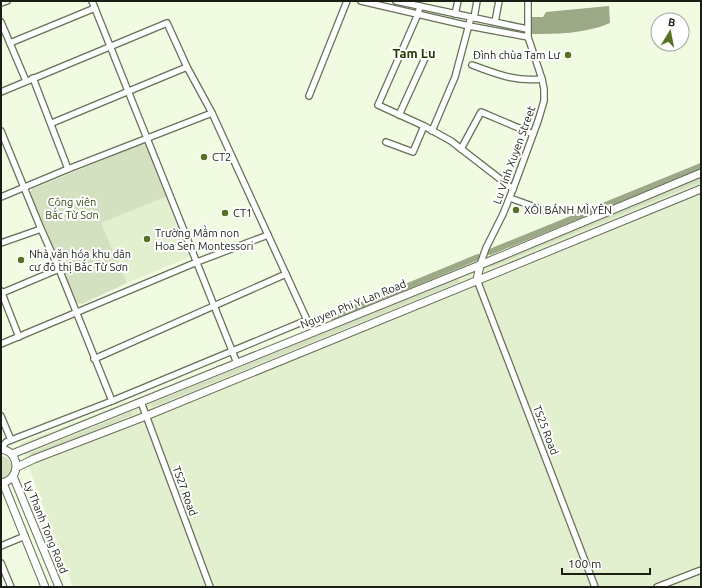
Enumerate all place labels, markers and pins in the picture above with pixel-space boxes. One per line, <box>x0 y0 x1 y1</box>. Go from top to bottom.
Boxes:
place label: Đình chùa Tam Lư <box>473 49 561 61</box>
marker: Đình chùa Tam Lư <box>563 50 573 60</box>
place label: CT2 <box>212 151 231 163</box>
marker: CT2 <box>199 152 209 162</box>
place label: XÔI BÁNH MÌ YÊN <box>524 203 612 216</box>
marker: XÔI BÁNH MÌ YÊN <box>511 205 521 215</box>
place label: CT1 <box>233 207 252 219</box>
marker: CT1 <box>220 208 230 218</box>
place label: Trường Mầm non Hoa Sen Montessori <box>155 225 253 252</box>
marker: Trường Mầm non Hoa Sen Montessori <box>142 234 152 244</box>
place label: Nhà văn hóa khu dân cư đô thị Bắc Từ Sơn <box>29 248 131 274</box>
marker: Nhà văn hóa khu dân cư đô thị Bắc Từ Sơn <box>16 255 26 265</box>

